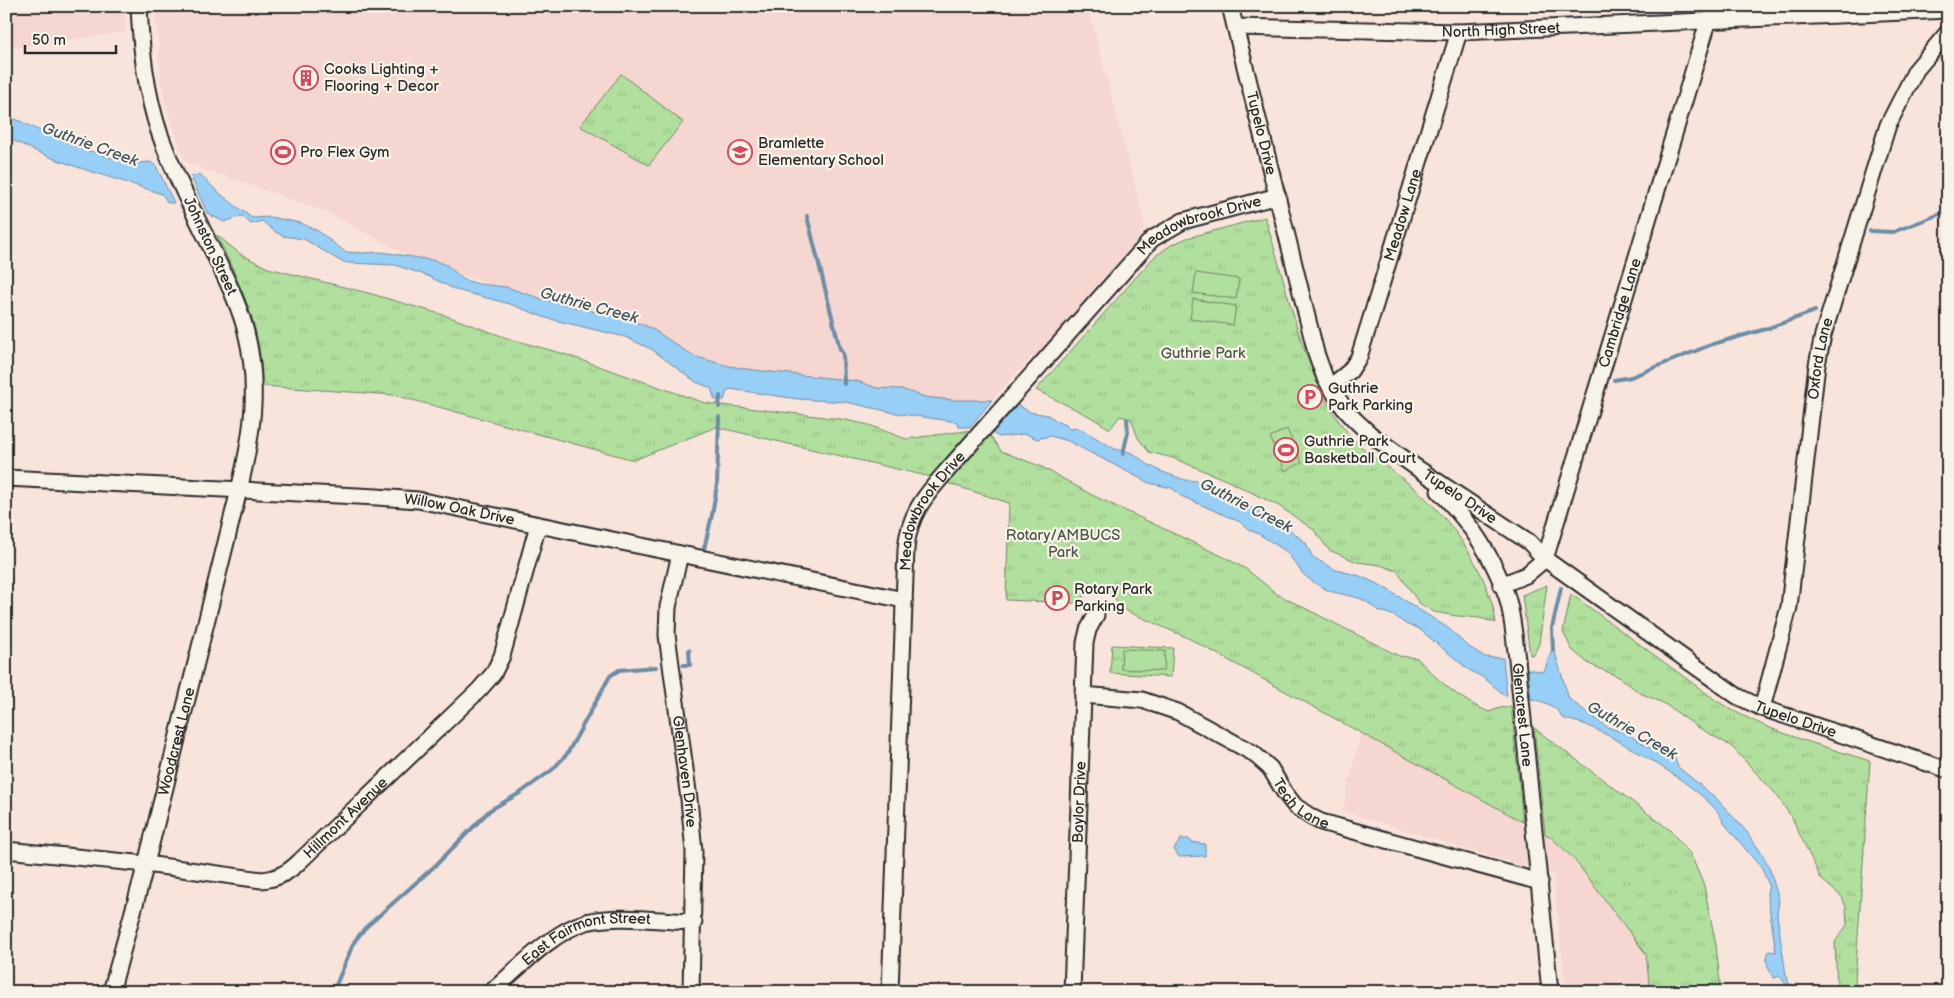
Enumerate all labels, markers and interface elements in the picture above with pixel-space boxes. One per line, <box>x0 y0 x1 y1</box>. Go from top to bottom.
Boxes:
street label: North High Street <box>1441 18 1561 42</box>
scale bar <box>25 22 116 54</box>
text: 50 m <box>32 31 66 50</box>
place label: Cooks Lighting + Flooring + Decor <box>324 60 439 96</box>
building icon: Cooks Lighting + Flooring + Decor <box>293 65 319 91</box>
street label: Tupelo Drive <box>1242 90 1281 177</box>
water label: Guthrie Creek <box>39 119 142 172</box>
place label: Bramlette Elementary School <box>758 134 884 170</box>
sports icon: Pro Flex Gym <box>270 139 296 165</box>
school or university icon: Bramlette Elementary School <box>727 139 753 165</box>
place label: Pro Flex Gym <box>300 143 390 162</box>
street label: Meadow Lane <box>1380 166 1426 263</box>
street label: Meadowbrook Drive <box>1133 191 1263 259</box>
street label: Johnston Street <box>179 194 241 299</box>
street label: Cambridge Lane <box>1594 256 1645 370</box>
water label: Guthrie Creek <box>538 284 641 329</box>
street label: Oxford Lane <box>1804 315 1837 400</box>
park label: Guthrie Park <box>1161 344 1246 363</box>
place label: Guthrie Park Parking <box>1328 379 1413 415</box>
parking icon: Guthrie Park Parking <box>1297 384 1323 410</box>
place label: Guthrie Park Basketball Court <box>1304 432 1416 468</box>
sports icon: Guthrie Park Basketball Court <box>1273 437 1299 463</box>
street label: Meadowbrook Drive <box>896 447 969 571</box>
street label: Tupelo Drive <box>1419 465 1501 528</box>
water label: Guthrie Creek <box>1197 475 1296 538</box>
street label: Willow Oak Drive <box>404 490 516 529</box>
park label: Rotary/AMBUCS Park <box>1006 526 1120 562</box>
place label: Rotary Park Parking <box>1074 580 1152 616</box>
parking icon: Rotary Park Parking <box>1044 585 1070 611</box>
street label: Glencrest Lane <box>1508 662 1537 768</box>
street label: Woodcrest Lane <box>154 685 199 797</box>
street label: Tupelo Drive <box>1752 696 1839 742</box>
water label: Guthrie Creek <box>1584 698 1681 765</box>
street label: Glenhaven Drive <box>668 714 701 828</box>
street label: Baylor Drive <box>1068 761 1090 844</box>
street label: Hillmont Avenue <box>299 773 392 862</box>
street label: Tech Lane <box>1269 775 1331 833</box>
street label: East Fairmont Street <box>518 909 652 970</box>

